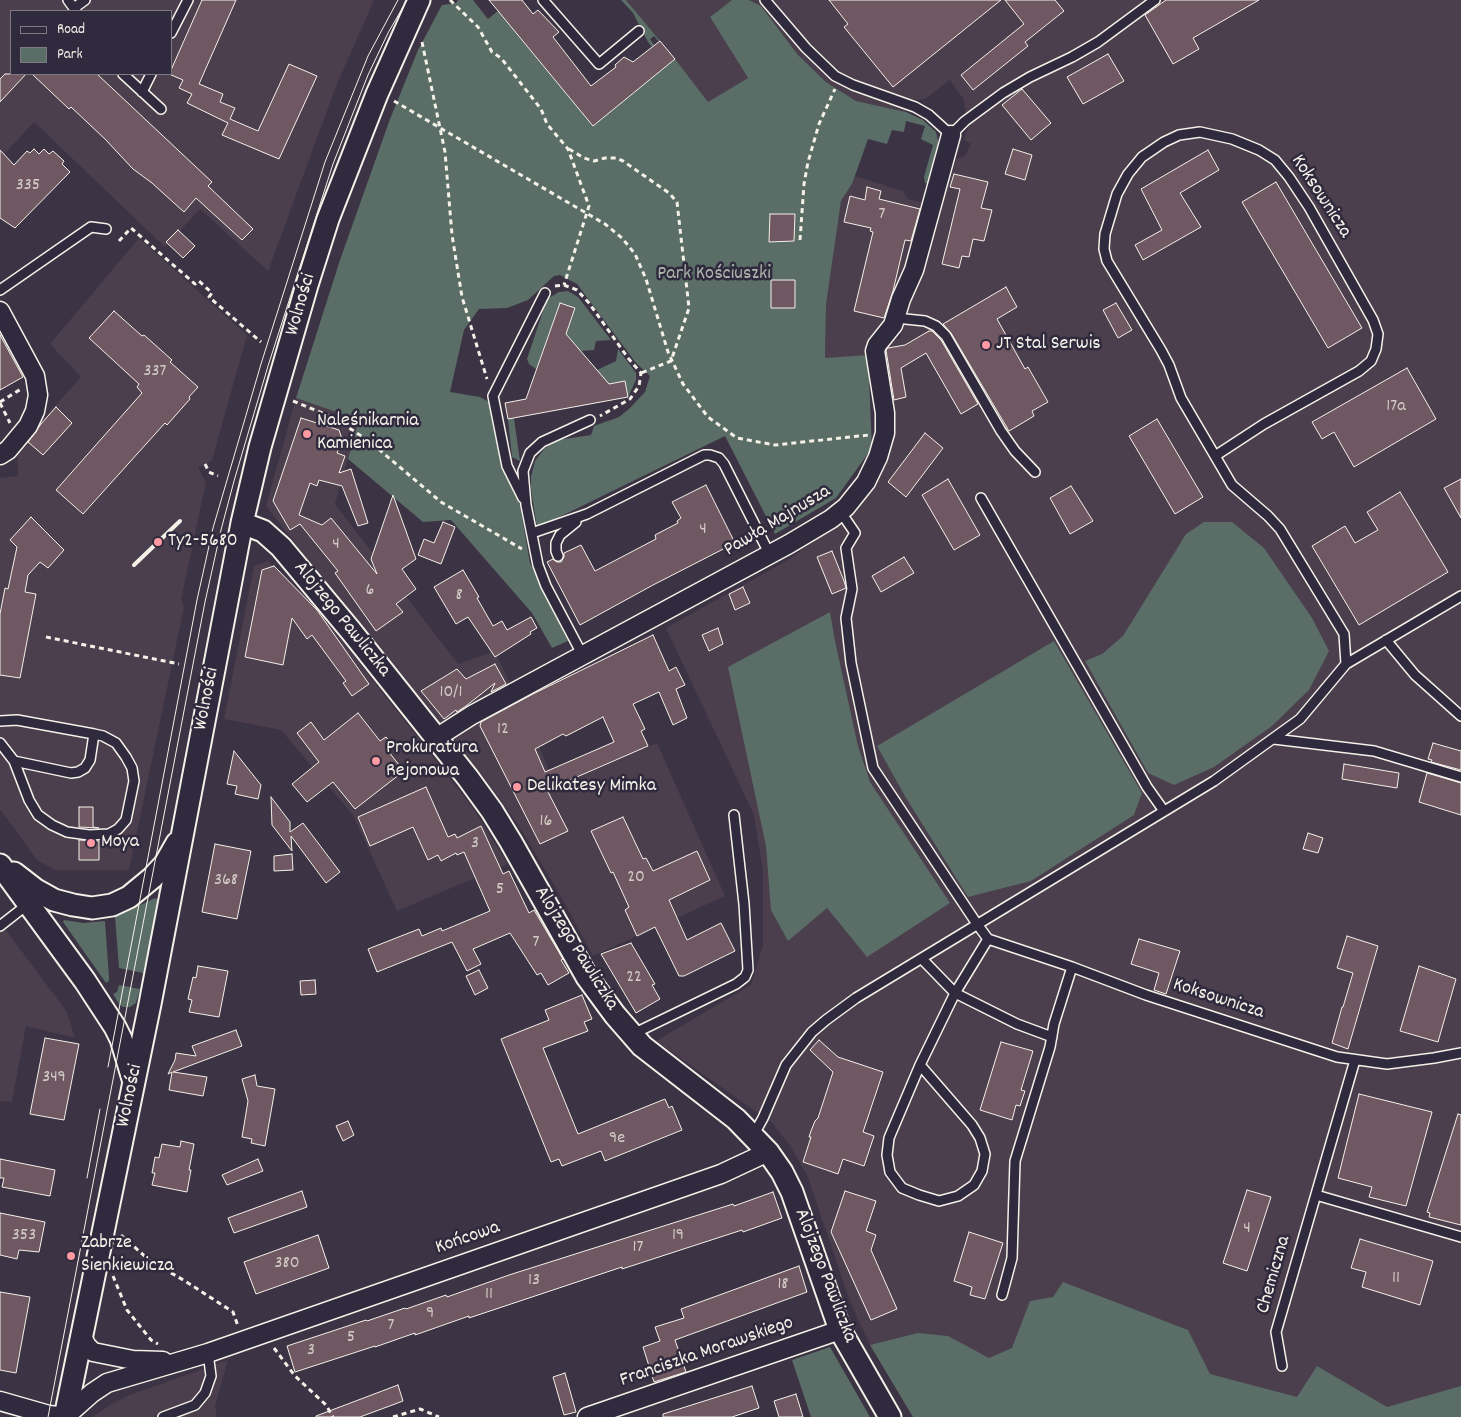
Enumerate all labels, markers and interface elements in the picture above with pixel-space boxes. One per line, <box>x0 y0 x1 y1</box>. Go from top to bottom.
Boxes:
legend <box>10 10 172 75</box>
text: Road <box>57 19 85 41</box>
text: Park <box>57 44 83 66</box>
street label: Koksownicza <box>1284 151 1356 243</box>
house number: 335 <box>16 176 40 198</box>
house number: 7 <box>879 205 885 227</box>
park label: Park Kościuszki <box>657 263 771 287</box>
street label: Wolności <box>282 271 322 339</box>
place label: JT Stal Serwis <box>996 333 1101 357</box>
marker: JT Stal Serwis <box>980 339 992 351</box>
house number: 337 <box>144 362 166 384</box>
house number: 17a <box>1386 397 1406 419</box>
place label: Naleśnikarnia Kamienica <box>317 410 419 457</box>
marker: Naleśnikarnia Kamienica <box>301 428 313 440</box>
street label: Pawła Majnusza <box>720 481 836 563</box>
house number: 4 <box>699 520 707 542</box>
place label: Ty2-5680 <box>168 530 238 554</box>
house number: 4 <box>332 535 340 557</box>
marker: Ty2-5680 <box>152 536 164 548</box>
street label: Alojzego Pawliczka <box>287 557 395 683</box>
house number: 6 <box>366 581 374 603</box>
house number: 8 <box>455 586 463 608</box>
street label: Wolności <box>190 665 226 733</box>
house number: 10/1 <box>440 683 462 705</box>
house number: 12 <box>497 720 509 742</box>
place label: Prokuratura Rejonowa <box>386 737 478 784</box>
marker: Prokuratura Rejonowa <box>370 755 382 767</box>
place label: Delikatesy Mimka <box>527 775 656 799</box>
marker: Delikatesy Mimka <box>511 781 523 793</box>
house number: 16 <box>540 812 552 834</box>
place label: Moya <box>101 831 139 855</box>
house number: 3 <box>471 834 479 856</box>
marker: Moya <box>85 837 97 849</box>
house number: 20 <box>627 868 645 890</box>
house number: 368 <box>214 871 238 893</box>
house number: 5 <box>496 880 504 902</box>
street label: Alojzego Pawliczka <box>527 883 623 1015</box>
house number: 7 <box>533 933 539 955</box>
house number: 22 <box>626 968 642 990</box>
street label: Koksownicza <box>1169 974 1267 1026</box>
street label: Wolności <box>113 1062 149 1130</box>
house number: 349 <box>42 1068 66 1090</box>
house number: 9e <box>609 1129 625 1151</box>
street label: Alojzego Pawliczka <box>787 1206 861 1346</box>
street label: Końcowa <box>433 1217 503 1261</box>
house number: 4 <box>1243 1219 1251 1241</box>
house number: 353 <box>12 1226 36 1248</box>
house number: 19 <box>672 1226 684 1248</box>
place label: Zabrze Sienkiewicza <box>81 1232 174 1279</box>
street label: Chemiczna <box>1253 1233 1297 1317</box>
house number: 17 <box>633 1238 643 1260</box>
marker: Zabrze Sienkiewicza <box>65 1250 77 1262</box>
house number: 380 <box>274 1254 300 1276</box>
house number: 11 <box>1392 1269 1400 1291</box>
house number: 13 <box>528 1271 540 1293</box>
house number: 18 <box>777 1275 789 1297</box>
house number: 11 <box>485 1285 493 1307</box>
house number: 9 <box>426 1304 434 1326</box>
street label: Franciszka Morawskiego <box>617 1312 797 1394</box>
house number: 7 <box>388 1316 394 1338</box>
house number: 5 <box>347 1328 355 1350</box>
house number: 3 <box>307 1341 315 1363</box>

